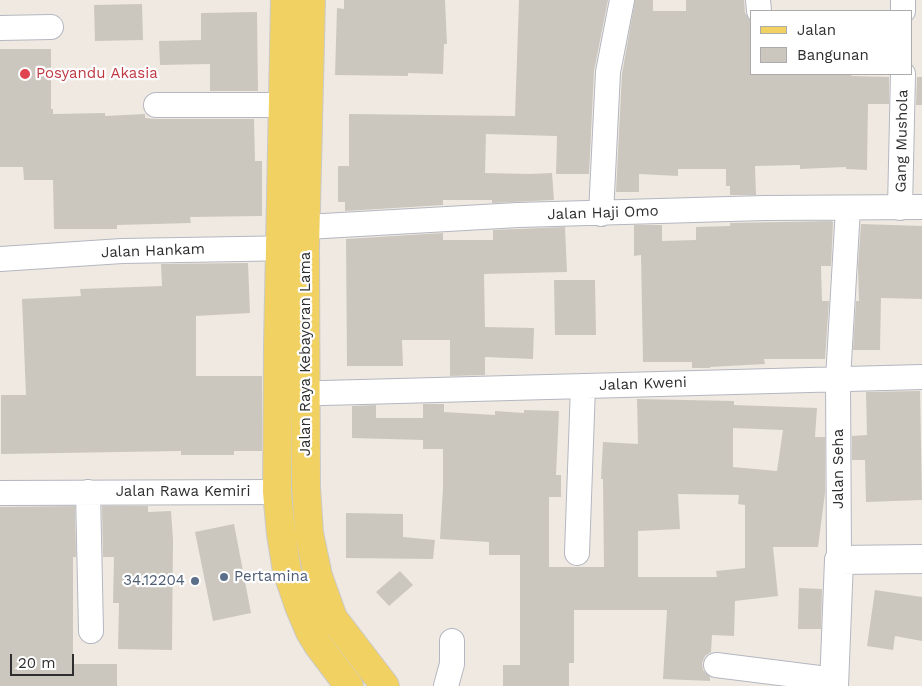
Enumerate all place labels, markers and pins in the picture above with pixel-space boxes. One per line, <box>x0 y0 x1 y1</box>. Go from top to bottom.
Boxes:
place label: Posyandu Akasia <box>36 65 158 83</box>
marker: Posyandu Akasia <box>18 67 32 81</box>
place label: Pertamina <box>234 568 308 586</box>
marker: Pertamina <box>218 571 230 583</box>
place label: 34.12204 <box>123 572 185 590</box>
marker: 34.12204 <box>189 575 201 587</box>

